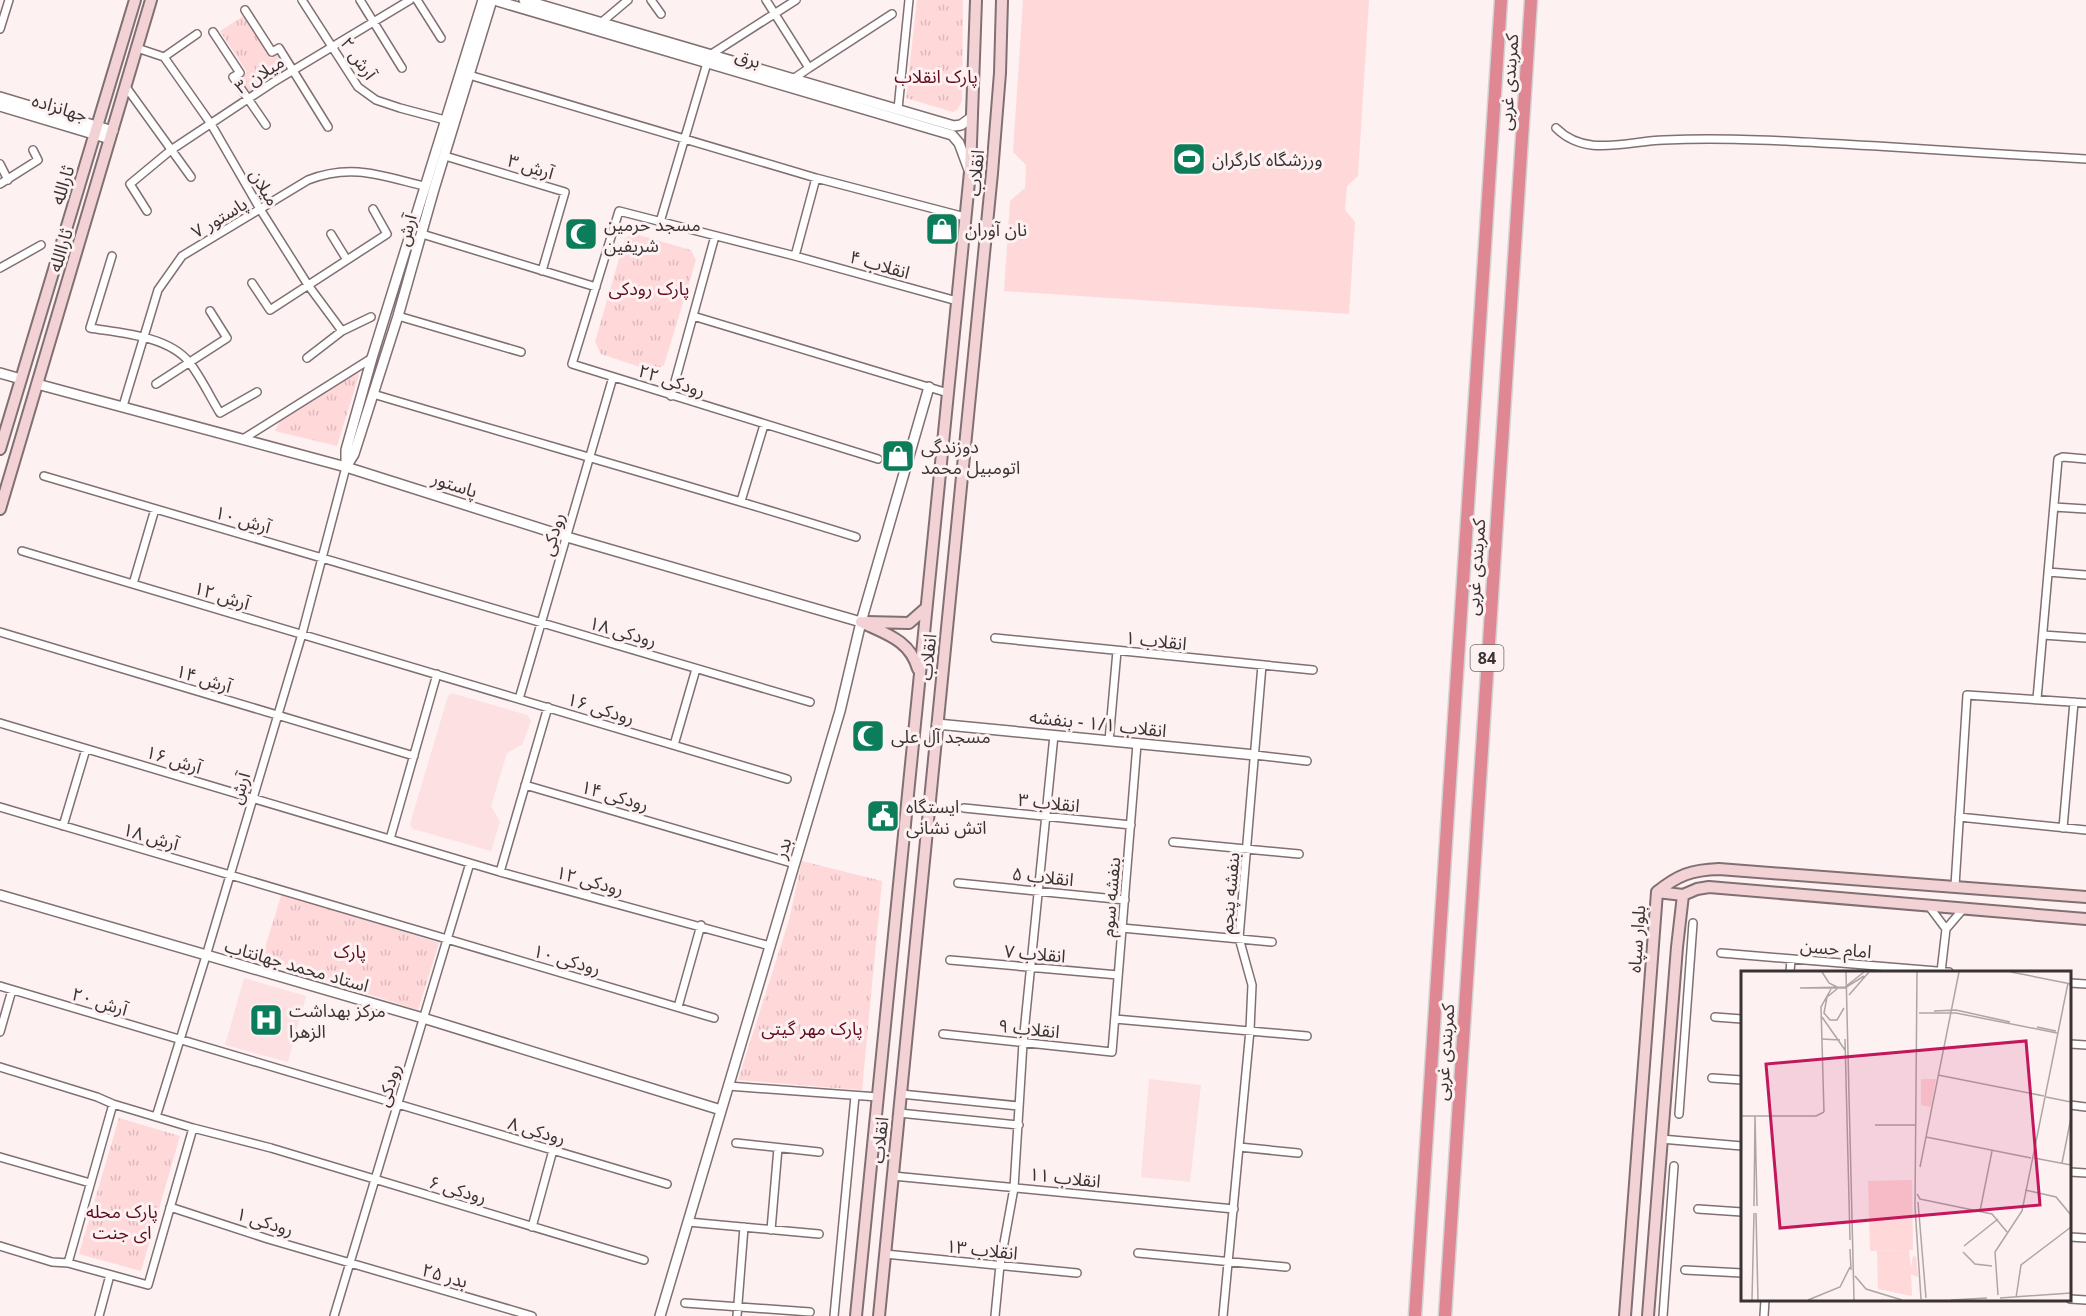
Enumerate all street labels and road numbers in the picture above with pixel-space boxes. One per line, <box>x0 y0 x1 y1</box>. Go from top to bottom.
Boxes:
street label: آرش ۲ <box>335 32 383 85</box>
street label: کمربندی غربی <box>1493 32 1523 131</box>
street label: برق <box>732 43 764 73</box>
street label: میلان ۳ <box>230 49 288 99</box>
street label: جهانزاده <box>29 87 91 127</box>
street label: آرش ۳ <box>505 148 558 185</box>
street label: انقلاب <box>961 149 989 197</box>
street label: ثارالله <box>45 162 79 208</box>
street label: میلان <box>245 164 285 210</box>
street label: پاستور ۷ <box>186 191 252 243</box>
street label: آرش <box>390 211 422 249</box>
street label: ثاراالله <box>42 225 78 275</box>
street label: انقلاب ۴ <box>847 244 913 284</box>
street label: رودکی ۲۲ <box>635 358 709 402</box>
street label: پاستور <box>428 465 481 503</box>
street label: آرش ۱۰ <box>212 500 275 539</box>
street label: رودکی <box>534 510 570 558</box>
street label: کمربندی غربی <box>1460 517 1490 616</box>
street label: آرش ۱۲ <box>191 575 254 615</box>
street label: رودکی ۱۸ <box>586 610 660 652</box>
street label: انقلاب ۱ <box>1124 625 1188 655</box>
street label: انقلاب <box>913 633 941 681</box>
road number: 84 <box>1470 645 1504 671</box>
street label: آرش ۱۴ <box>173 658 236 698</box>
street label: رودکی ۱۶ <box>564 686 638 730</box>
street label: انقلاب ۱/۱ - بنفشه <box>1028 704 1168 742</box>
street label: آرش ۱۶ <box>143 739 206 779</box>
street label: آرش <box>223 768 255 807</box>
street label: رودکی ۱۴ <box>578 774 652 816</box>
street label: انقلاب ۳ <box>1017 787 1081 817</box>
street label: آرش ۱۸ <box>120 817 183 856</box>
street label: بدر <box>767 834 797 863</box>
street label: بنفشه پنجم <box>1213 851 1247 935</box>
street label: بنفشه سوم <box>1095 856 1128 938</box>
street label: رودکی ۱۲ <box>553 859 627 901</box>
street label: انقلاب ۵ <box>1011 861 1075 891</box>
street label: بلوار سپاه <box>1622 904 1650 974</box>
street label: استاد محمد جهانتاب <box>222 933 372 997</box>
street label: امام حسن <box>1799 933 1873 966</box>
street label: رودکی ۱۰ <box>530 938 604 980</box>
street label: انقلاب ۷ <box>1003 938 1067 968</box>
street label: آرش ۲۰ <box>69 981 132 1021</box>
street label: کمربندی غربی <box>1429 1002 1459 1101</box>
street label: انقلاب ۹ <box>997 1013 1061 1043</box>
street label: رودکی <box>370 1060 406 1110</box>
street label: رودکی ۸ <box>505 1110 569 1150</box>
street label: انقلاب <box>865 1116 893 1164</box>
street label: انقلاب ۱۱ <box>1028 1161 1102 1193</box>
street label: رودکی ۶ <box>426 1169 490 1209</box>
street label: رودکی ۱ <box>233 1201 297 1241</box>
street label: انقلاب ۱۳ <box>945 1233 1019 1265</box>
street label: بدر ۲۵ <box>419 1257 471 1293</box>

